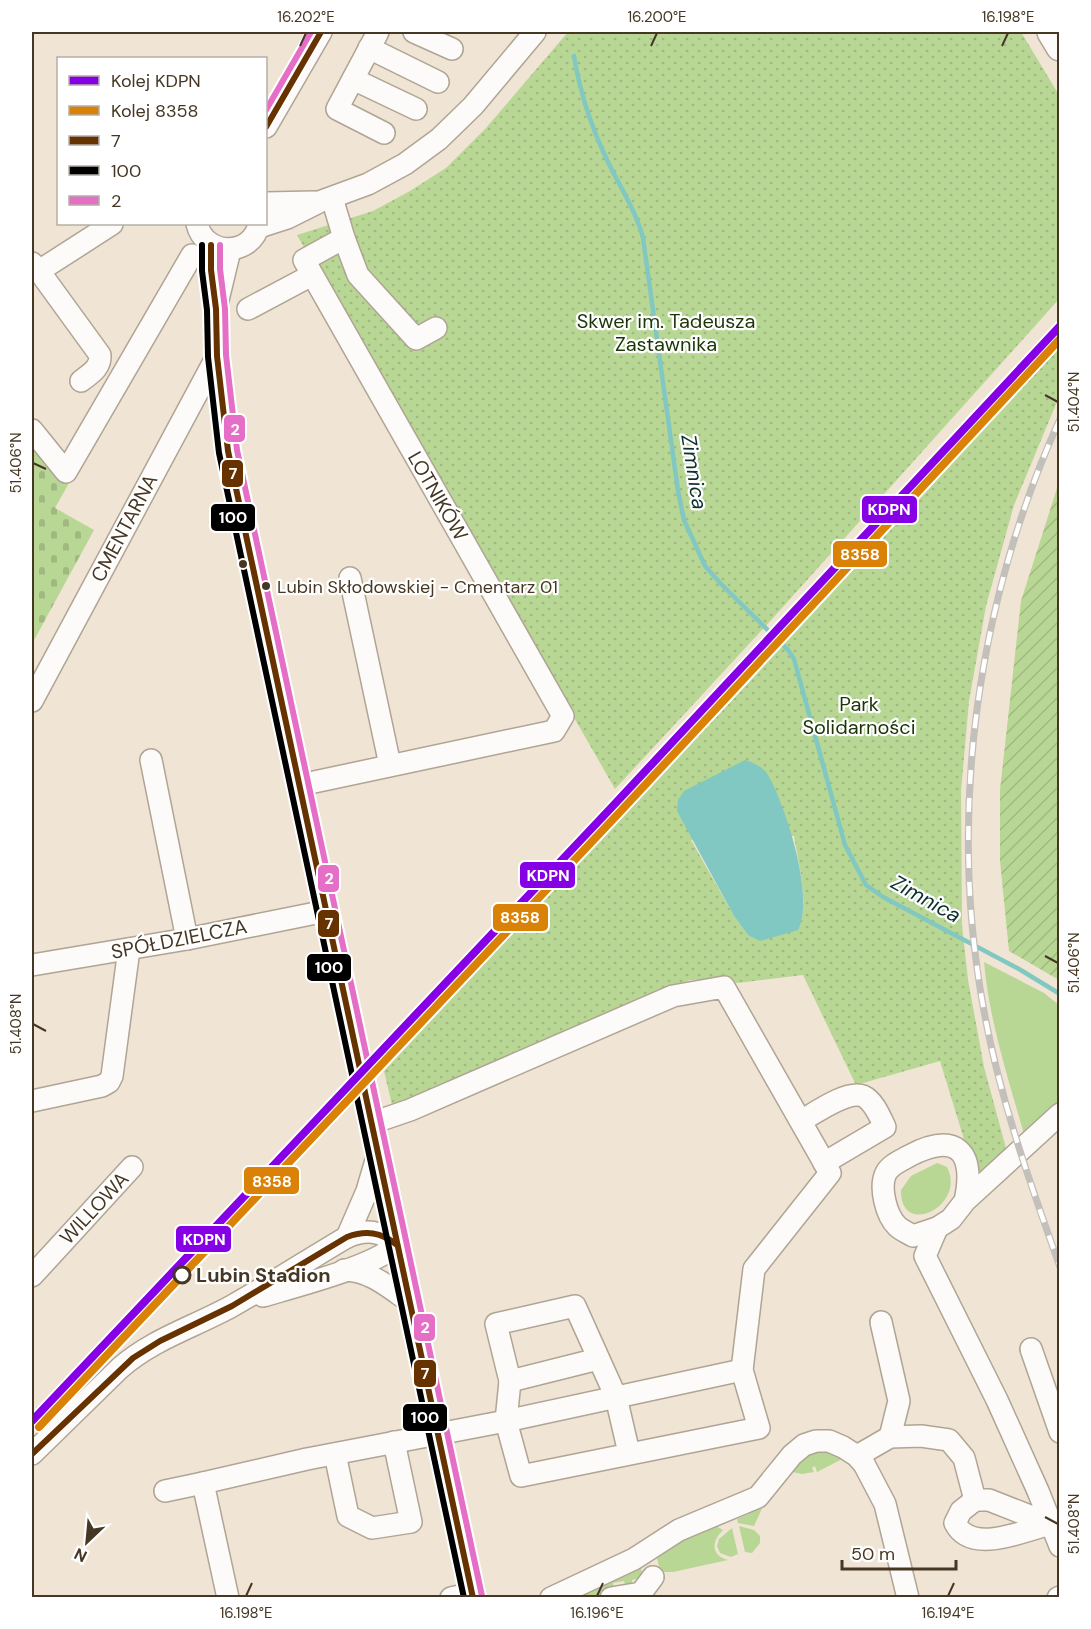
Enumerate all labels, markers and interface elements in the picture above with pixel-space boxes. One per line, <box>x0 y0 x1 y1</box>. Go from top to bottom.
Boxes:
text: 16.202°E <box>277 7 335 27</box>
text: 16.200°E <box>627 7 687 27</box>
text: 16.198°E <box>982 7 1034 27</box>
legend <box>57 57 267 225</box>
text: Kolej KDPN <box>111 69 201 93</box>
text: Kolej 8358 <box>111 99 199 123</box>
text: 7 <box>111 129 121 153</box>
text: 100 <box>111 159 141 183</box>
text: 2 <box>111 189 121 213</box>
park label: Skwer im. Tadeusza Zastawnika <box>577 308 755 357</box>
text: 51.404°N <box>1064 372 1084 432</box>
line badge: 2 <box>223 414 246 443</box>
text: 2 <box>230 419 240 440</box>
text: 51.406°N <box>6 432 26 494</box>
water label: Zimnica <box>674 432 714 512</box>
street label: LOTNIKÓW <box>402 447 474 545</box>
line badge: 7 <box>221 459 244 488</box>
text: 7 <box>229 463 238 484</box>
street label: CMENTARNA <box>85 470 163 586</box>
line badge: KDPN <box>861 495 918 524</box>
text: KDPN <box>867 499 911 520</box>
line badge: 100 <box>210 503 256 532</box>
text: 100 <box>219 507 247 528</box>
line badge: 8358 <box>832 540 888 568</box>
text: 8358 <box>840 544 880 565</box>
unlabelled marker <box>237 558 249 570</box>
place label: Lubin Skłodowskiej - Cmentarz 01 <box>277 575 558 599</box>
marker: Lubin Skłodowskiej - Cmentarz 01 <box>260 580 272 592</box>
park label: Park Solidarności <box>802 691 916 740</box>
line badge: KDPN <box>519 861 576 889</box>
line badge: 2 <box>317 864 340 893</box>
text: KDPN <box>526 865 570 886</box>
text: 2 <box>324 868 334 889</box>
water label: Zimnica <box>886 868 966 930</box>
line badge: 8358 <box>492 903 549 932</box>
text: 8358 <box>500 907 540 928</box>
line badge: 7 <box>317 909 340 938</box>
street label: SPÓŁDZIELCZA <box>109 913 249 965</box>
text: 7 <box>325 913 334 934</box>
text: 51.406°N <box>1064 932 1084 994</box>
line badge: 100 <box>306 953 352 982</box>
text: 100 <box>315 957 343 978</box>
text: 51.408°N <box>6 994 26 1054</box>
street label: WILLOWA <box>54 1166 134 1250</box>
line badge: 8358 <box>243 1166 300 1195</box>
text: 8358 <box>252 1171 292 1192</box>
line badge: KDPN <box>175 1225 232 1253</box>
text: KDPN <box>182 1229 226 1250</box>
place label: Lubin Stadion <box>196 1262 331 1288</box>
marker: Lubin Stadion <box>173 1266 191 1284</box>
line badge: 2 <box>413 1313 436 1342</box>
text: 2 <box>420 1317 430 1338</box>
line badge: 7 <box>413 1359 437 1388</box>
text: 7 <box>421 1363 430 1384</box>
line badge: 100 <box>402 1403 448 1432</box>
text: 100 <box>411 1407 439 1428</box>
text: 51.408°N <box>1064 1494 1084 1554</box>
north arrow <box>57 1512 117 1572</box>
scale bar <box>842 1533 956 1571</box>
text: 50 m <box>851 1542 895 1566</box>
text: N <box>71 1543 90 1567</box>
text: 16.198°E <box>220 1603 272 1623</box>
text: 16.196°E <box>570 1603 624 1623</box>
text: 16.194°E <box>922 1603 974 1623</box>

